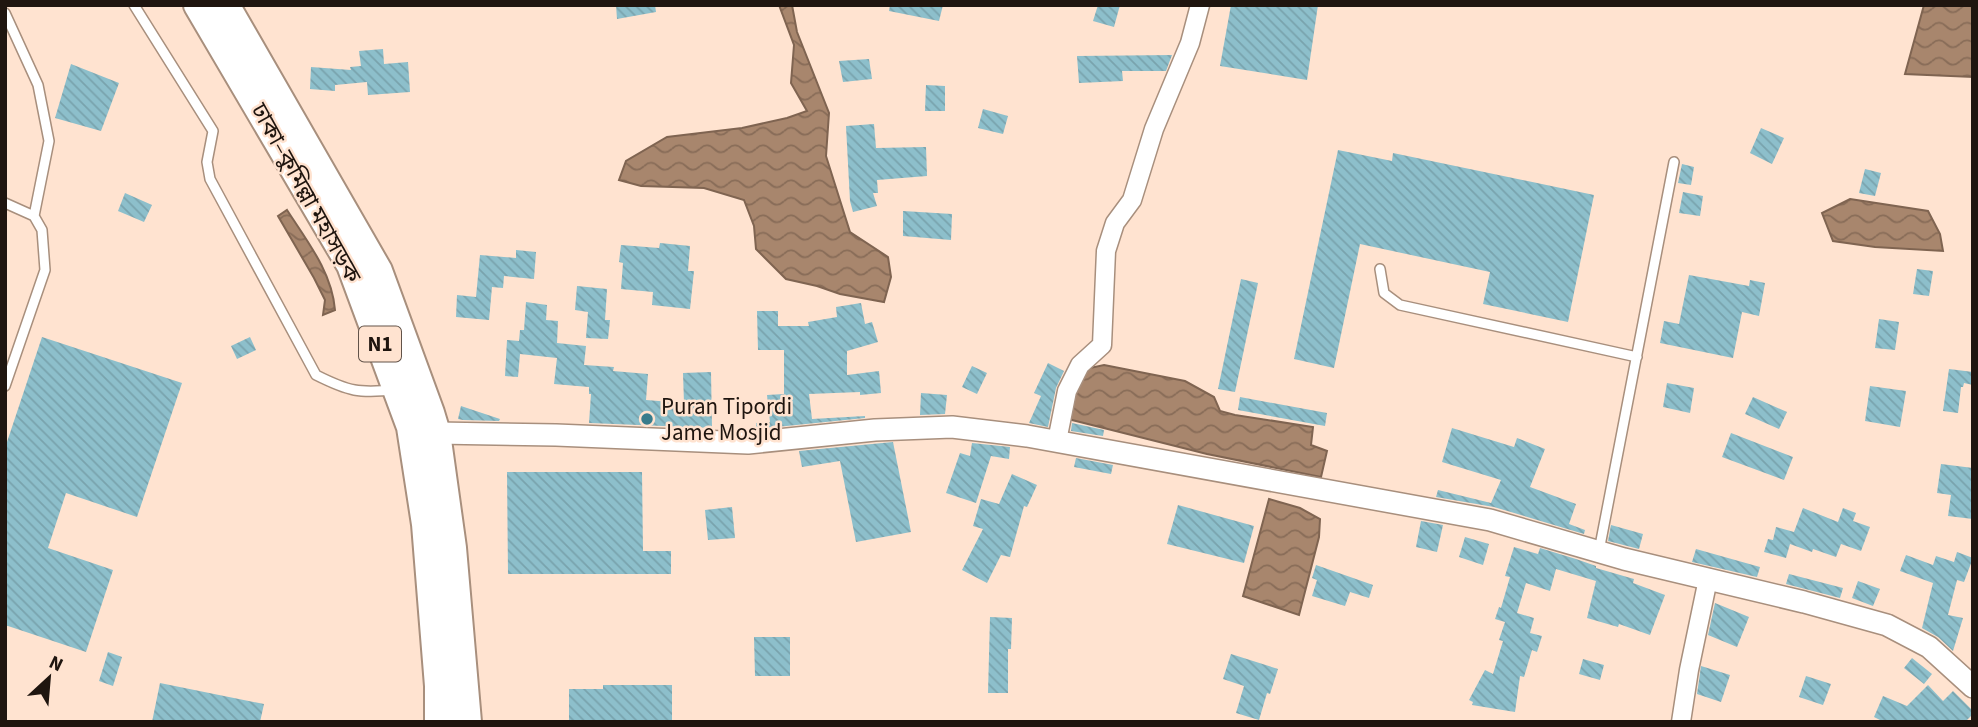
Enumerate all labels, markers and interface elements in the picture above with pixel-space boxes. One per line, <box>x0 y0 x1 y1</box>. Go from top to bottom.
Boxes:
street label: ঢাকা–কুমিল্লা মহাসড়ক <box>242 96 369 289</box>
road number: N1 <box>359 326 401 362</box>
place label: Puran Tipordi Jame Mosjid <box>661 390 792 449</box>
marker: Puran Tipordi Jame Mosjid <box>639 411 655 427</box>
north arrow <box>14 643 84 713</box>
text: N <box>44 649 67 679</box>

